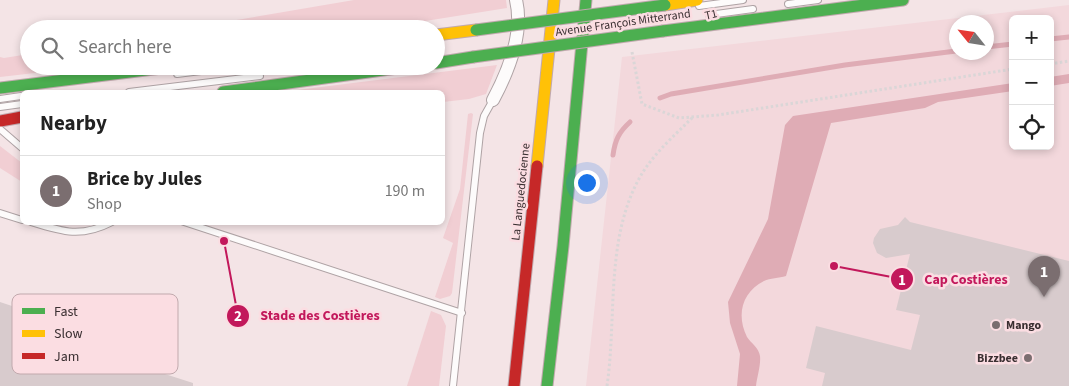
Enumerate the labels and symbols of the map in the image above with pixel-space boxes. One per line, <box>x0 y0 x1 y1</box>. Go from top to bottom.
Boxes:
street label: Avenue François Mitterrand <box>554 5 692 41</box>
street label: T1 <box>703 5 719 25</box>
north arrow <box>949 15 994 60</box>
street label: La Languedocienne <box>507 142 535 242</box>
your location <box>574 170 600 196</box>
pin: 1 <box>1028 256 1060 297</box>
callout: Cap Costières <box>890 265 1018 294</box>
text: 1 <box>898 270 906 291</box>
text: Cap Costières <box>924 270 1008 290</box>
legend <box>12 294 178 374</box>
callout: Stade des Costières <box>226 301 390 330</box>
text: Fast <box>54 302 78 322</box>
text: 2 <box>234 306 242 327</box>
text: Stade des Costières <box>260 306 380 326</box>
place label: Mango <box>1006 317 1042 334</box>
marker: Mango <box>990 319 1002 331</box>
text: Slow <box>54 324 83 344</box>
text: Jam <box>54 347 79 367</box>
place label: Bizzbee <box>977 350 1018 367</box>
marker: Bizzbee <box>1022 352 1034 364</box>

